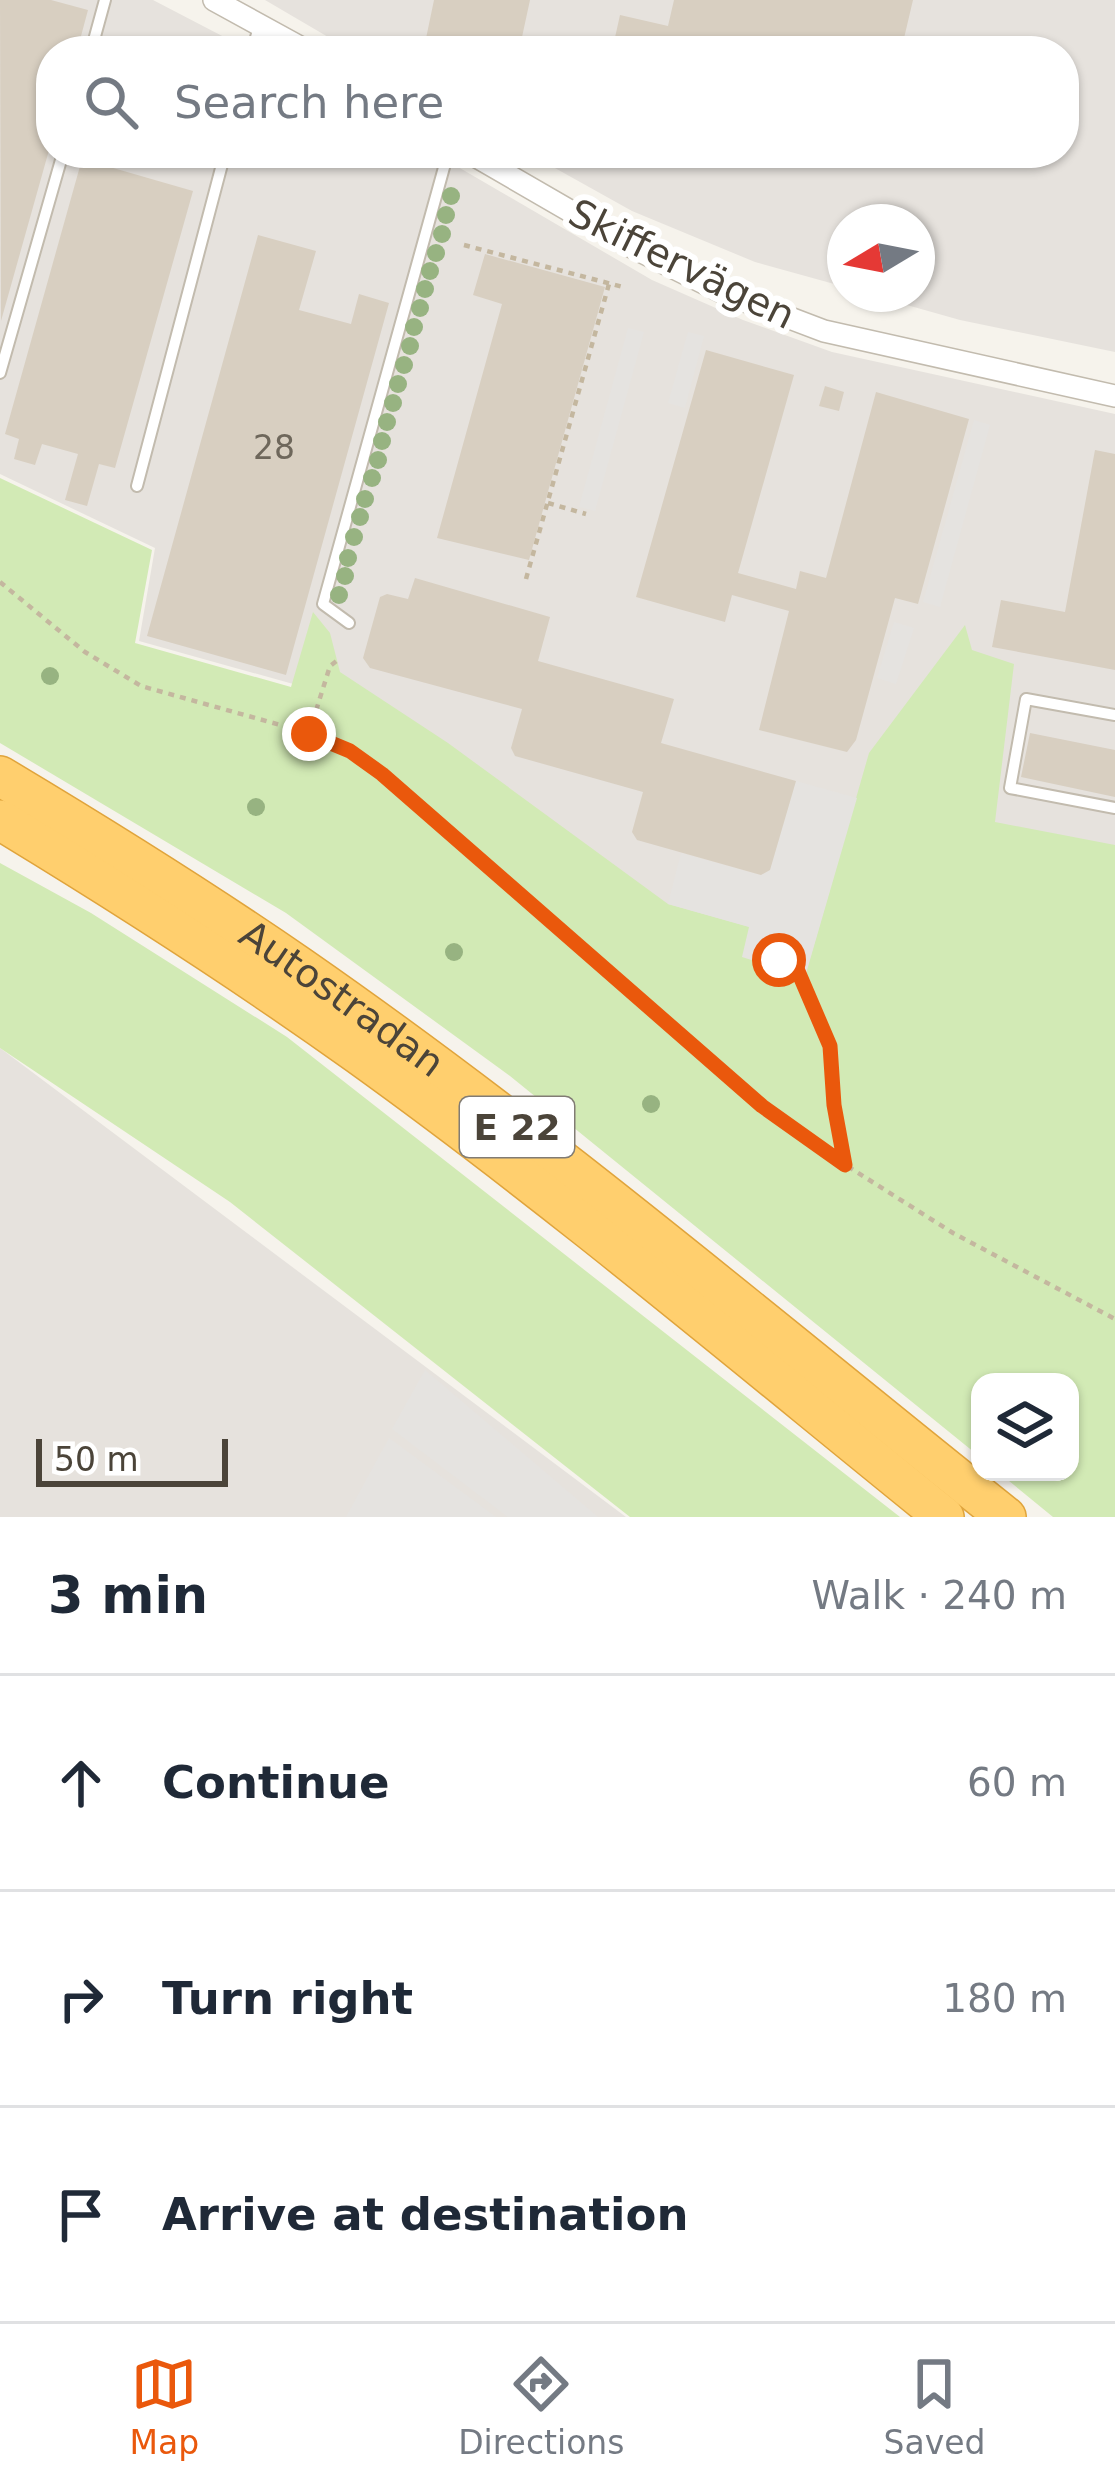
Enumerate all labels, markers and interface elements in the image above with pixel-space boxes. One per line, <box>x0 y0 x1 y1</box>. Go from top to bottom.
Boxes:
search box <box>36 36 1079 168</box>
icon: search <box>78 69 144 135</box>
text: Search here <box>174 76 444 129</box>
street label: Skiffervägen <box>562 190 802 338</box>
north arrow <box>827 204 935 312</box>
house number: 28 <box>253 428 295 467</box>
route end <box>282 707 336 761</box>
street label: Autostradan <box>232 910 453 1086</box>
route start <box>752 933 806 987</box>
road number: E 22 <box>460 1097 574 1157</box>
map controls <box>971 1373 1079 1481</box>
button: layers <box>971 1373 1079 1481</box>
scale bar <box>36 1433 228 1486</box>
text: 50 m <box>54 1440 139 1479</box>
text: 3 min <box>48 1566 208 1625</box>
text: Walk · 240 m <box>812 1573 1067 1618</box>
icon: ahead <box>48 1750 114 1816</box>
text: Continue <box>162 1756 390 1809</box>
text: 60 m <box>967 1760 1067 1805</box>
icon: right <box>48 1966 114 2032</box>
text: Turn right <box>162 1972 413 2025</box>
text: 180 m <box>942 1976 1067 2021</box>
icon: arrive <box>48 2182 114 2248</box>
text: Arrive at destination <box>162 2188 688 2241</box>
tab: Map <box>130 2351 199 2462</box>
tab: Directions <box>458 2351 624 2462</box>
tab: Saved <box>884 2351 985 2462</box>

